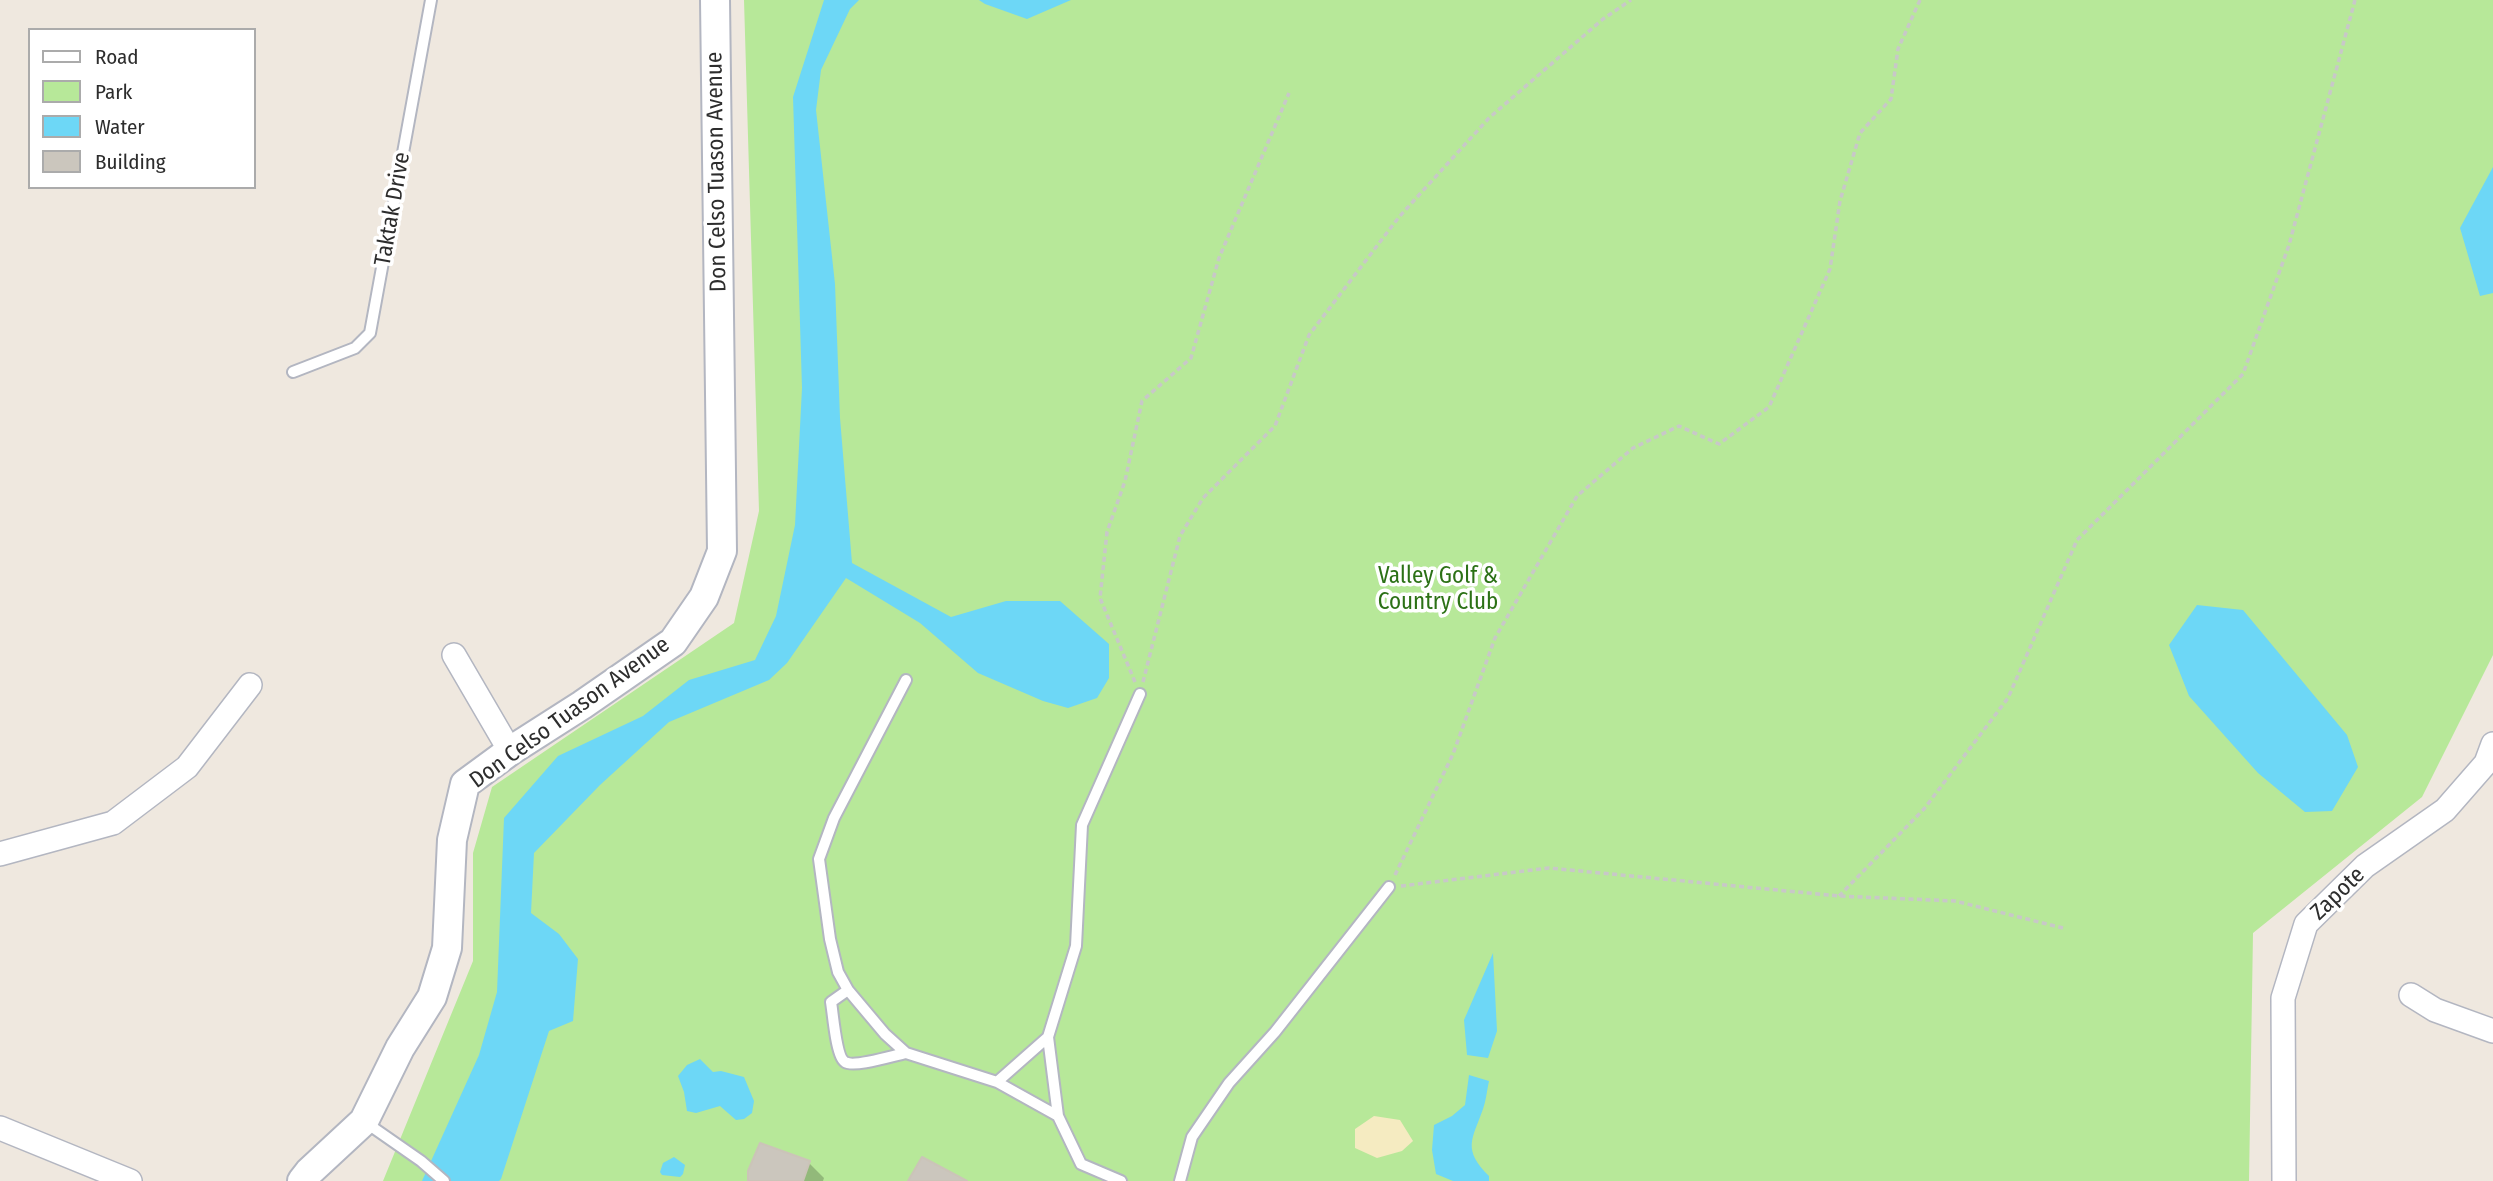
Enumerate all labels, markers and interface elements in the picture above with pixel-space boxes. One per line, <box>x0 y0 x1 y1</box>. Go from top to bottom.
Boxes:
legend <box>28 28 256 189</box>
text: Road <box>95 44 139 70</box>
street label: Don Celso Tuason Avenue <box>701 52 733 292</box>
text: Park <box>95 79 132 105</box>
text: Water <box>95 114 145 140</box>
text: Building <box>95 149 166 175</box>
street label: Taktak Drive <box>369 150 417 268</box>
park label: Valley Golf & Country Club <box>1378 563 1498 617</box>
street label: Don Celso Tuason Avenue <box>465 631 675 795</box>
street label: Zapote <box>2305 862 2371 926</box>

